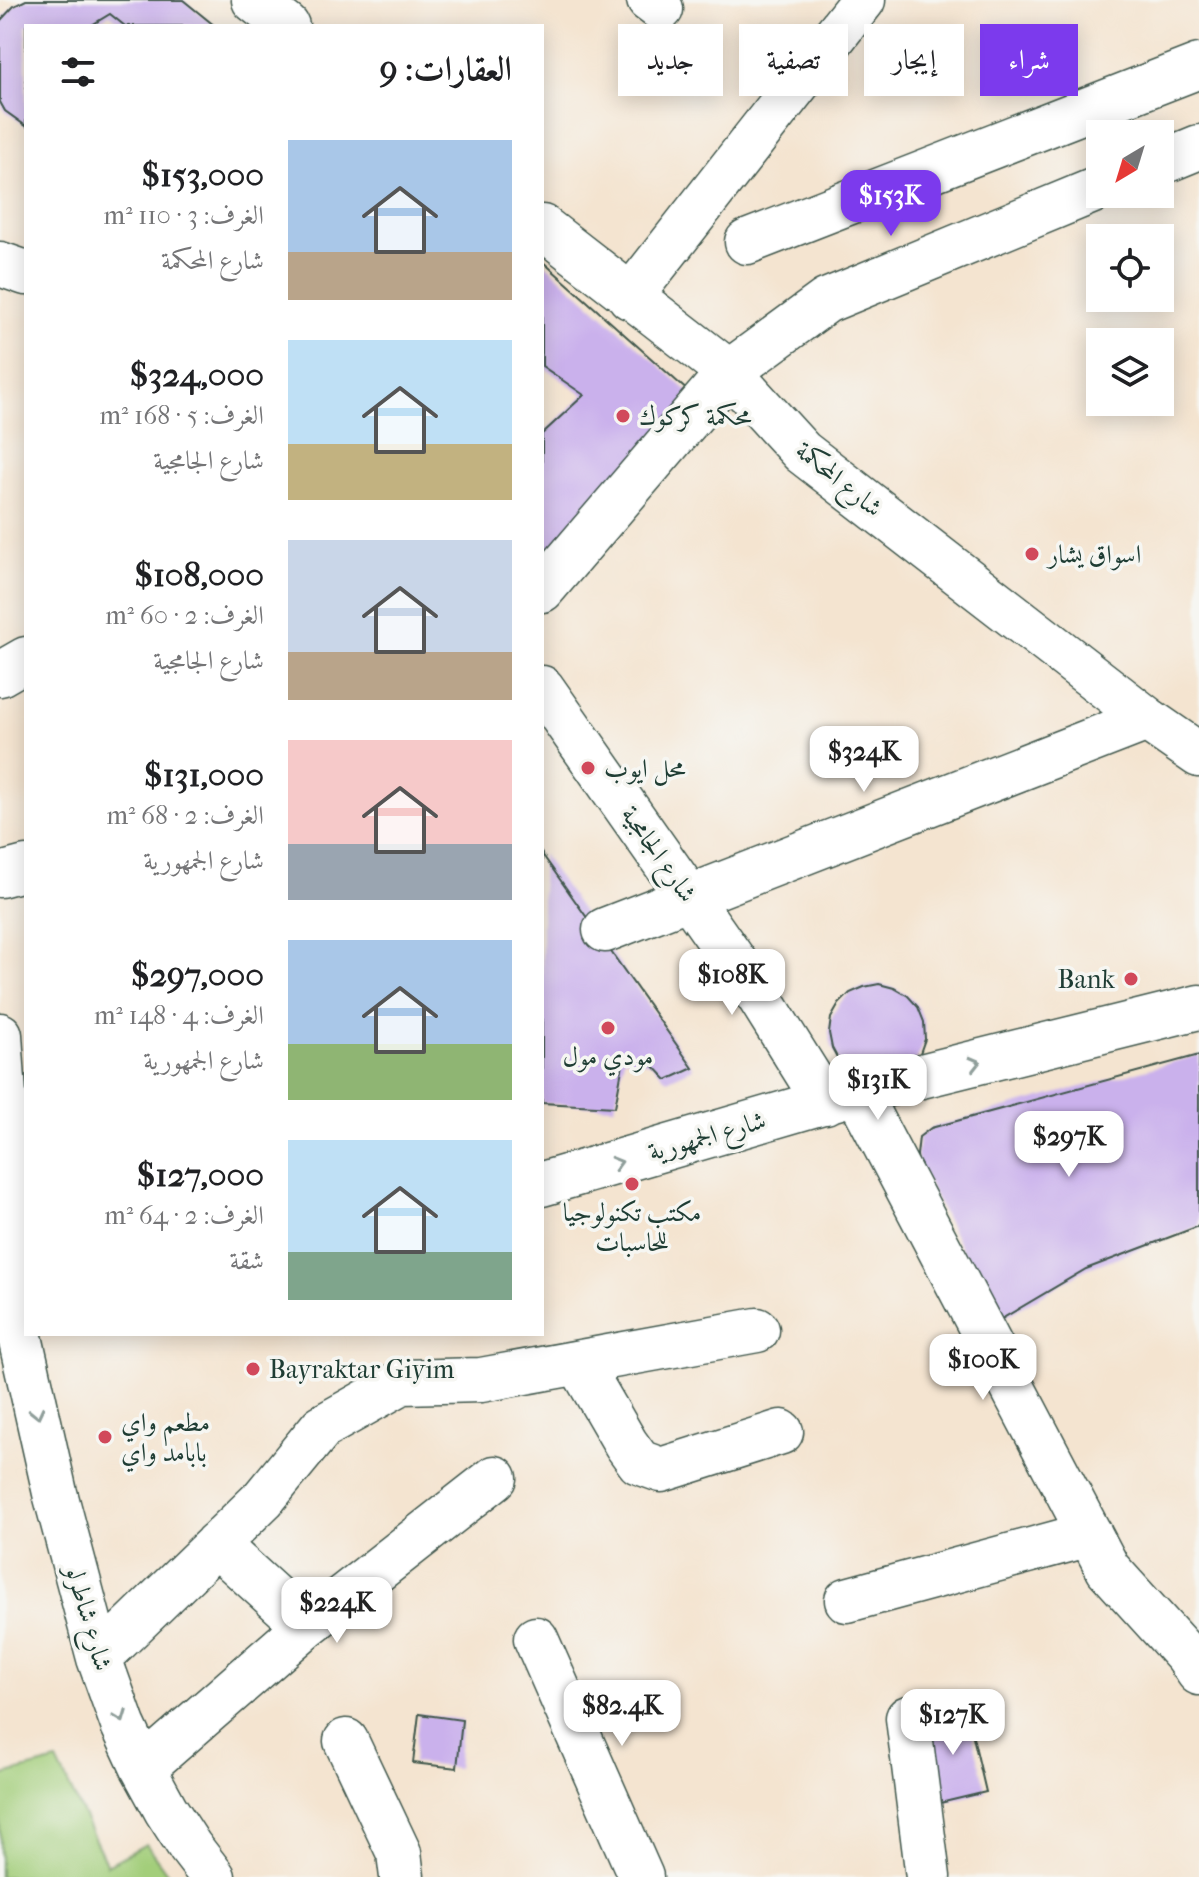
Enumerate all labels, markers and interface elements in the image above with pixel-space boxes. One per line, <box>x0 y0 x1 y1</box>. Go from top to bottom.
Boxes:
chip: جديد <box>618 24 723 96</box>
chip: تصفية <box>739 24 848 96</box>
chip: إيجار <box>864 24 964 96</box>
chip: شراء <box>980 24 1078 96</box>
text: العقارات: 9 <box>380 49 512 89</box>
icon: filters <box>56 50 100 94</box>
north arrow <box>1086 120 1174 208</box>
map controls <box>1086 120 1174 416</box>
text: $153,000 <box>141 155 264 195</box>
pin: $153K <box>835 170 947 238</box>
icon: home <box>352 172 448 268</box>
text: $153K <box>859 180 923 211</box>
text: الغرف: 3 · 110 m² <box>104 200 264 231</box>
button: locate <box>1086 224 1174 312</box>
text: شارع المحكمة <box>161 245 264 276</box>
button: layers <box>1086 328 1174 416</box>
text: $324,000 <box>130 355 264 395</box>
icon: home <box>352 372 448 468</box>
text: الغرف: 5 · 168 m² <box>99 400 264 431</box>
place label: محكمة كركوك <box>639 401 752 433</box>
marker: محكمة كركوك <box>614 407 632 425</box>
street label: شارع المحكمة <box>785 435 889 528</box>
text: شارع الجامجية <box>153 445 264 476</box>
place label: اسواق يشار <box>1045 539 1141 571</box>
marker: اسواق يشار <box>1023 545 1041 563</box>
text: $108,000 <box>134 555 264 595</box>
icon: home <box>352 572 448 668</box>
text: الغرف: 2 · 60 m² <box>105 600 264 631</box>
text: شارع الجامجية <box>153 645 264 676</box>
pin: $324K <box>808 726 920 794</box>
text: $324K <box>828 736 900 767</box>
place label: محل ايوب <box>604 753 686 786</box>
text: $131,000 <box>144 755 264 795</box>
marker: محل ايوب <box>579 759 597 777</box>
icon: home <box>352 772 448 868</box>
text: الغرف: 2 · 68 m² <box>106 800 264 831</box>
street label: شارع الجامجية <box>610 800 703 912</box>
text: شارع الجمهورية <box>143 845 264 876</box>
pin: $108K <box>676 949 788 1017</box>
text: $297,000 <box>131 955 264 995</box>
text: $108K <box>697 959 767 990</box>
place label: Bank <box>1058 964 1116 995</box>
marker: Bank <box>1122 970 1140 988</box>
icon: home <box>352 972 448 1068</box>
text: الغرف: 4 · 148 m² <box>94 1000 264 1031</box>
marker: مودي مول <box>599 1019 617 1037</box>
place label: مودي مول <box>563 1041 653 1077</box>
text: شارع الجمهورية <box>143 1045 264 1076</box>
pin: $131K <box>822 1054 934 1122</box>
one-way arrow <box>968 1055 982 1072</box>
text: $131K <box>847 1064 909 1095</box>
street label: شارع الجمهورية <box>645 1104 771 1173</box>
pin: $297K <box>1013 1111 1125 1179</box>
text: $297K <box>1033 1121 1105 1152</box>
text: $127,000 <box>137 1155 264 1195</box>
one-way arrow <box>609 1155 623 1172</box>
icon: home <box>352 1172 448 1268</box>
marker: مكتب تكنولوجيا للحاسبات <box>623 1175 641 1193</box>
place label: مكتب تكنولوجيا للحاسبات <box>563 1197 701 1258</box>
text: الغرف: 2 · 64 m² <box>104 1200 264 1231</box>
text: شقة <box>230 1245 264 1276</box>
pin: $100K <box>927 1334 1039 1402</box>
text: $100K <box>947 1344 1019 1375</box>
place label: Bayraktar Giyim <box>269 1354 455 1385</box>
marker: Bayraktar Giyim <box>244 1360 262 1378</box>
one-way arrow <box>28 1405 45 1419</box>
place label: مطعم واي بابامد واي <box>121 1407 210 1473</box>
marker: مطعم واي بابامد واي <box>96 1428 114 1446</box>
street label: شارع شاطرلو <box>53 1559 119 1676</box>
pin: $224K <box>281 1577 393 1645</box>
text: $224K <box>299 1587 375 1618</box>
pin: $82.4K <box>557 1680 687 1748</box>
pin: $127K <box>897 1689 1009 1757</box>
text: $82.4K <box>582 1690 662 1721</box>
text: $127K <box>919 1699 987 1730</box>
one-way arrow <box>111 1709 128 1723</box>

